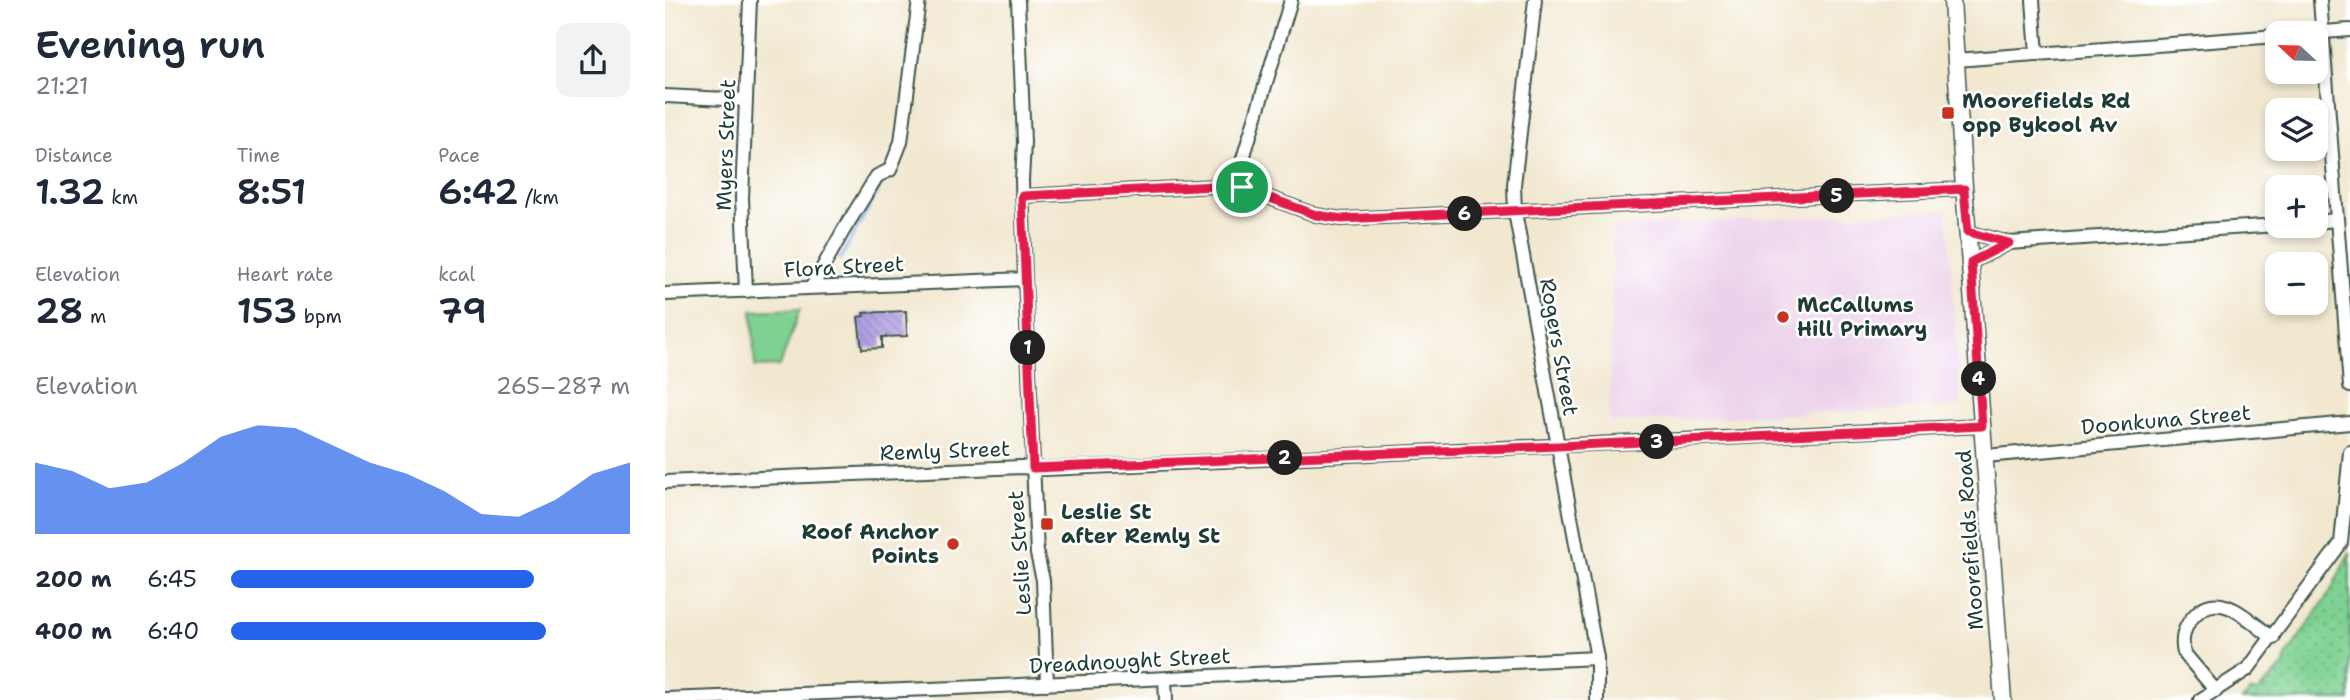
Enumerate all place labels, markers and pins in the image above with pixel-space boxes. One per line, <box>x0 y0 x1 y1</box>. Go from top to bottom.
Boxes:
place label: Moorefields Rd opp Bykool Av <box>1962 87 2131 139</box>
marker: Moorefields Rd opp Bykool Av <box>1940 105 1956 121</box>
pin <box>1212 157 1272 217</box>
pin: 5 <box>1819 178 1855 214</box>
pin: 6 <box>1447 196 1483 232</box>
place label: McCallums Hill Primary <box>1797 291 1927 343</box>
marker: McCallums Hill Primary <box>1775 309 1791 325</box>
pin: 1 <box>1011 330 1045 366</box>
pin: 4 <box>1961 362 1997 396</box>
pin: 3 <box>1639 424 1675 460</box>
pin: 2 <box>1267 440 1303 476</box>
place label: Leslie St after Remly St <box>1061 498 1220 550</box>
marker: Leslie St after Remly St <box>1039 516 1055 532</box>
place label: Roof Anchor Points <box>801 518 939 570</box>
marker: Roof Anchor Points <box>945 536 961 552</box>

